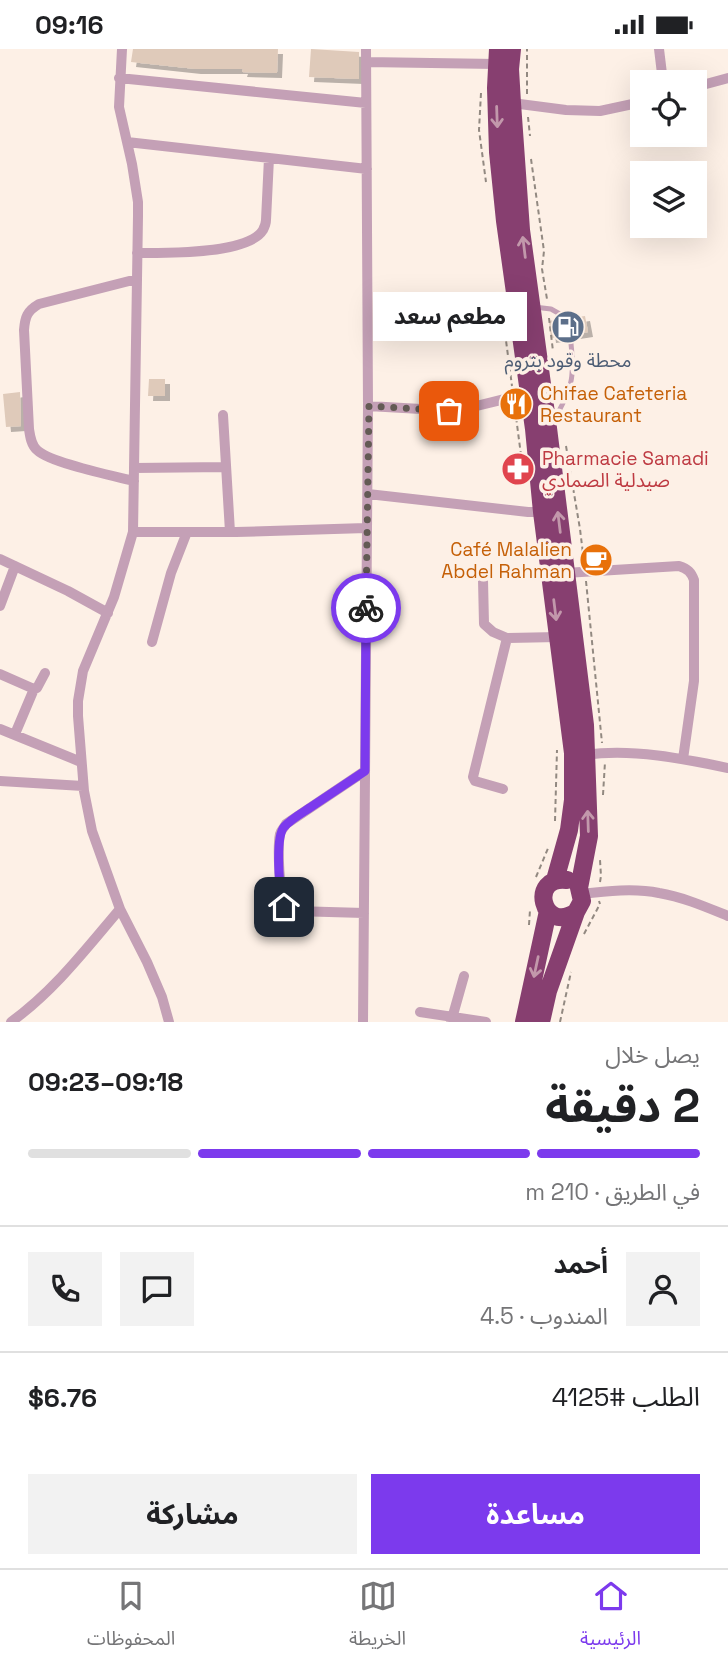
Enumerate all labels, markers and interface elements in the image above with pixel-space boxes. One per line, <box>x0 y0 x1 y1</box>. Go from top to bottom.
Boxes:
text: 09:16 <box>35 8 103 42</box>
map controls <box>630 70 707 238</box>
button: locate <box>630 70 707 147</box>
one-way arrow <box>490 105 503 128</box>
button: layers <box>630 161 707 238</box>
one-way arrow <box>517 237 530 259</box>
callout: مطعم سعد <box>372 292 526 341</box>
text: مطعم سعد <box>394 301 506 331</box>
fuel station icon: محطة وقود بتروم <box>549 308 587 346</box>
place label: محطة وقود بتروم <box>505 348 632 375</box>
pin <box>419 381 479 441</box>
place label: Chifae Cafeteria Restaurant <box>540 381 687 428</box>
restaurant icon: Chifae Cafeteria Restaurant <box>497 385 535 423</box>
icon: bag <box>430 392 468 430</box>
place label: Pharmacie Samadi صيدلية الصمادي <box>542 446 709 495</box>
pharmacy icon: Pharmacie Samadi صيدلية الصمادي <box>499 450 537 488</box>
one-way arrow <box>553 511 566 533</box>
place label: Café Malalien Abdel Rahman <box>441 537 572 584</box>
cafe icon: Café Malalien Abdel Rahman <box>577 541 615 579</box>
courier <box>331 573 401 643</box>
icon: bike <box>347 589 385 627</box>
one-way arrow <box>549 599 562 621</box>
one-way arrow <box>582 810 595 833</box>
pin <box>254 877 314 937</box>
icon: home <box>265 888 303 926</box>
one-way arrow <box>528 955 542 978</box>
text: يصل خلال <box>605 1040 700 1070</box>
text: 09:18–09:23 <box>28 1065 183 1099</box>
text: 2 دقيقة <box>545 1077 700 1135</box>
text: في الطريق · 210 m <box>525 1177 700 1207</box>
text: أحمد <box>554 1247 608 1281</box>
button: phone <box>28 1252 102 1326</box>
button: chat <box>120 1252 194 1326</box>
button: person <box>626 1252 700 1326</box>
text: المندوب · 4.5 <box>480 1301 608 1331</box>
text: الطلب #4125 <box>552 1380 700 1414</box>
text: $6.76 <box>28 1381 97 1415</box>
button: مشاركة <box>28 1474 357 1554</box>
button: مساعدة <box>371 1474 700 1554</box>
tab: المحفوظات <box>87 1577 175 1659</box>
tab: الخريطة <box>349 1577 406 1659</box>
tab: الرئيسية <box>580 1577 641 1659</box>

